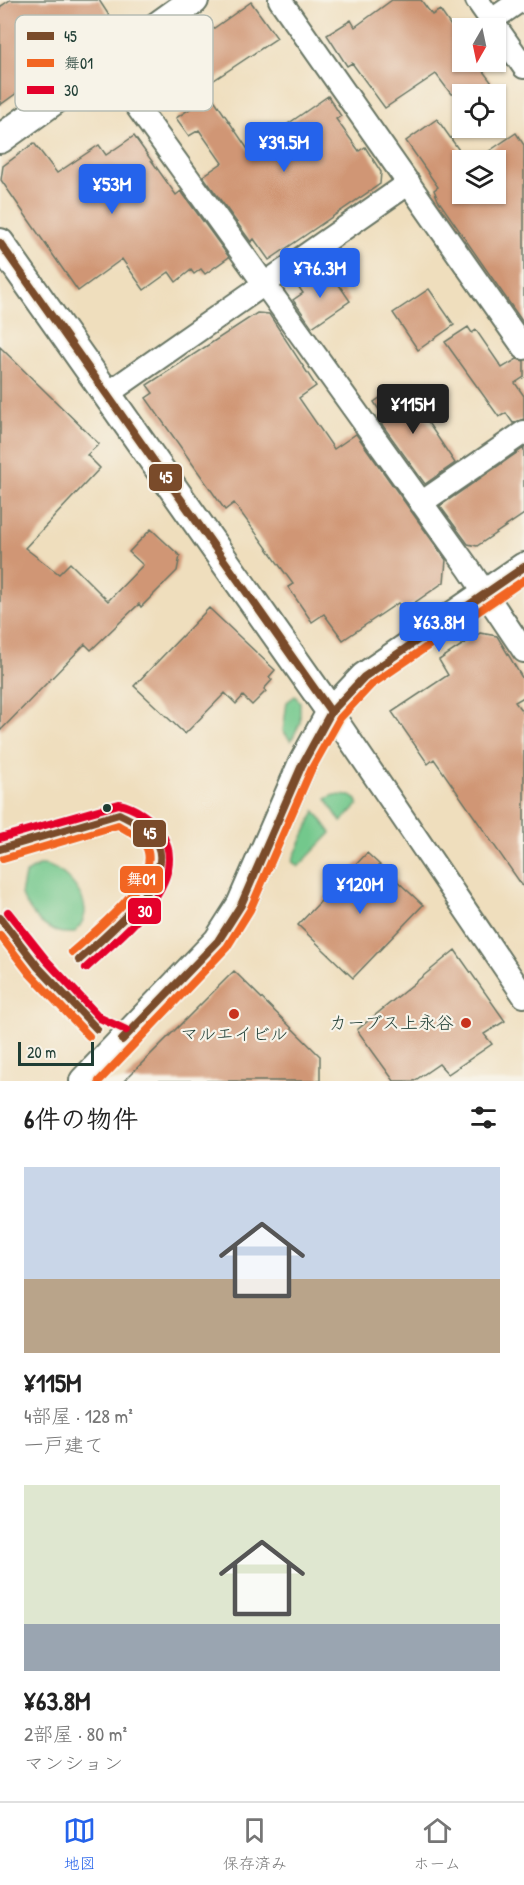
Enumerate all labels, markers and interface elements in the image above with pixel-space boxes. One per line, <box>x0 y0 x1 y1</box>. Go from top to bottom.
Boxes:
legend <box>15 15 213 111</box>
north arrow <box>452 18 506 72</box>
map controls <box>452 18 506 204</box>
text: 45 <box>64 25 77 47</box>
text: 舞01 <box>64 52 93 74</box>
text: 30 <box>64 79 78 101</box>
button: locate <box>452 84 506 138</box>
pin: ¥39.5M <box>235 122 333 173</box>
text: ¥39.5M <box>259 128 309 155</box>
button: layers <box>452 150 506 204</box>
pin: ¥53M <box>76 164 148 215</box>
text: ¥53M <box>93 170 131 197</box>
pin: ¥76.3M <box>271 248 369 299</box>
text: ¥76.3M <box>294 254 346 281</box>
pin: ¥115M <box>371 384 455 435</box>
text: ¥115M <box>391 390 435 417</box>
line badge: 45 <box>148 463 183 492</box>
text: 45 <box>160 466 173 488</box>
pin: ¥63.8M <box>390 602 488 653</box>
text: ¥63.8M <box>413 608 465 635</box>
unlabelled marker <box>101 802 113 814</box>
line badge: 45 <box>132 819 167 848</box>
text: 45 <box>144 822 157 844</box>
pin: ¥120M <box>318 864 402 915</box>
line badge: 舞01 <box>119 865 164 894</box>
text: 舞01 <box>127 868 156 890</box>
text: ¥120M <box>337 870 383 897</box>
line badge: 30 <box>127 897 162 925</box>
text: 30 <box>138 900 152 922</box>
marker: マルエイビル <box>227 1007 241 1021</box>
place label: カーブス上永谷 <box>329 1010 454 1035</box>
marker: カーブス上永谷 <box>459 1016 473 1030</box>
place label: マルエイビル <box>180 1021 288 1046</box>
scale bar <box>18 1039 94 1066</box>
text: 20 m <box>27 1041 56 1063</box>
text: 6件の物件 <box>24 1101 138 1136</box>
icon: filters <box>467 1101 500 1134</box>
icon: home <box>208 1206 316 1314</box>
text: ¥115M <box>24 1365 81 1400</box>
text: 4部屋 · 128 m² <box>24 1402 133 1429</box>
text: 一戸建て <box>24 1431 104 1458</box>
icon: home <box>208 1524 316 1632</box>
text: ¥63.8M <box>24 1683 90 1718</box>
text: 2部屋 · 80 m² <box>24 1720 127 1747</box>
text: マンション <box>24 1749 123 1776</box>
tab: 地図 <box>63 1814 96 1874</box>
tab: 保存済み <box>223 1814 287 1874</box>
tab: ホーム <box>413 1814 461 1874</box>

